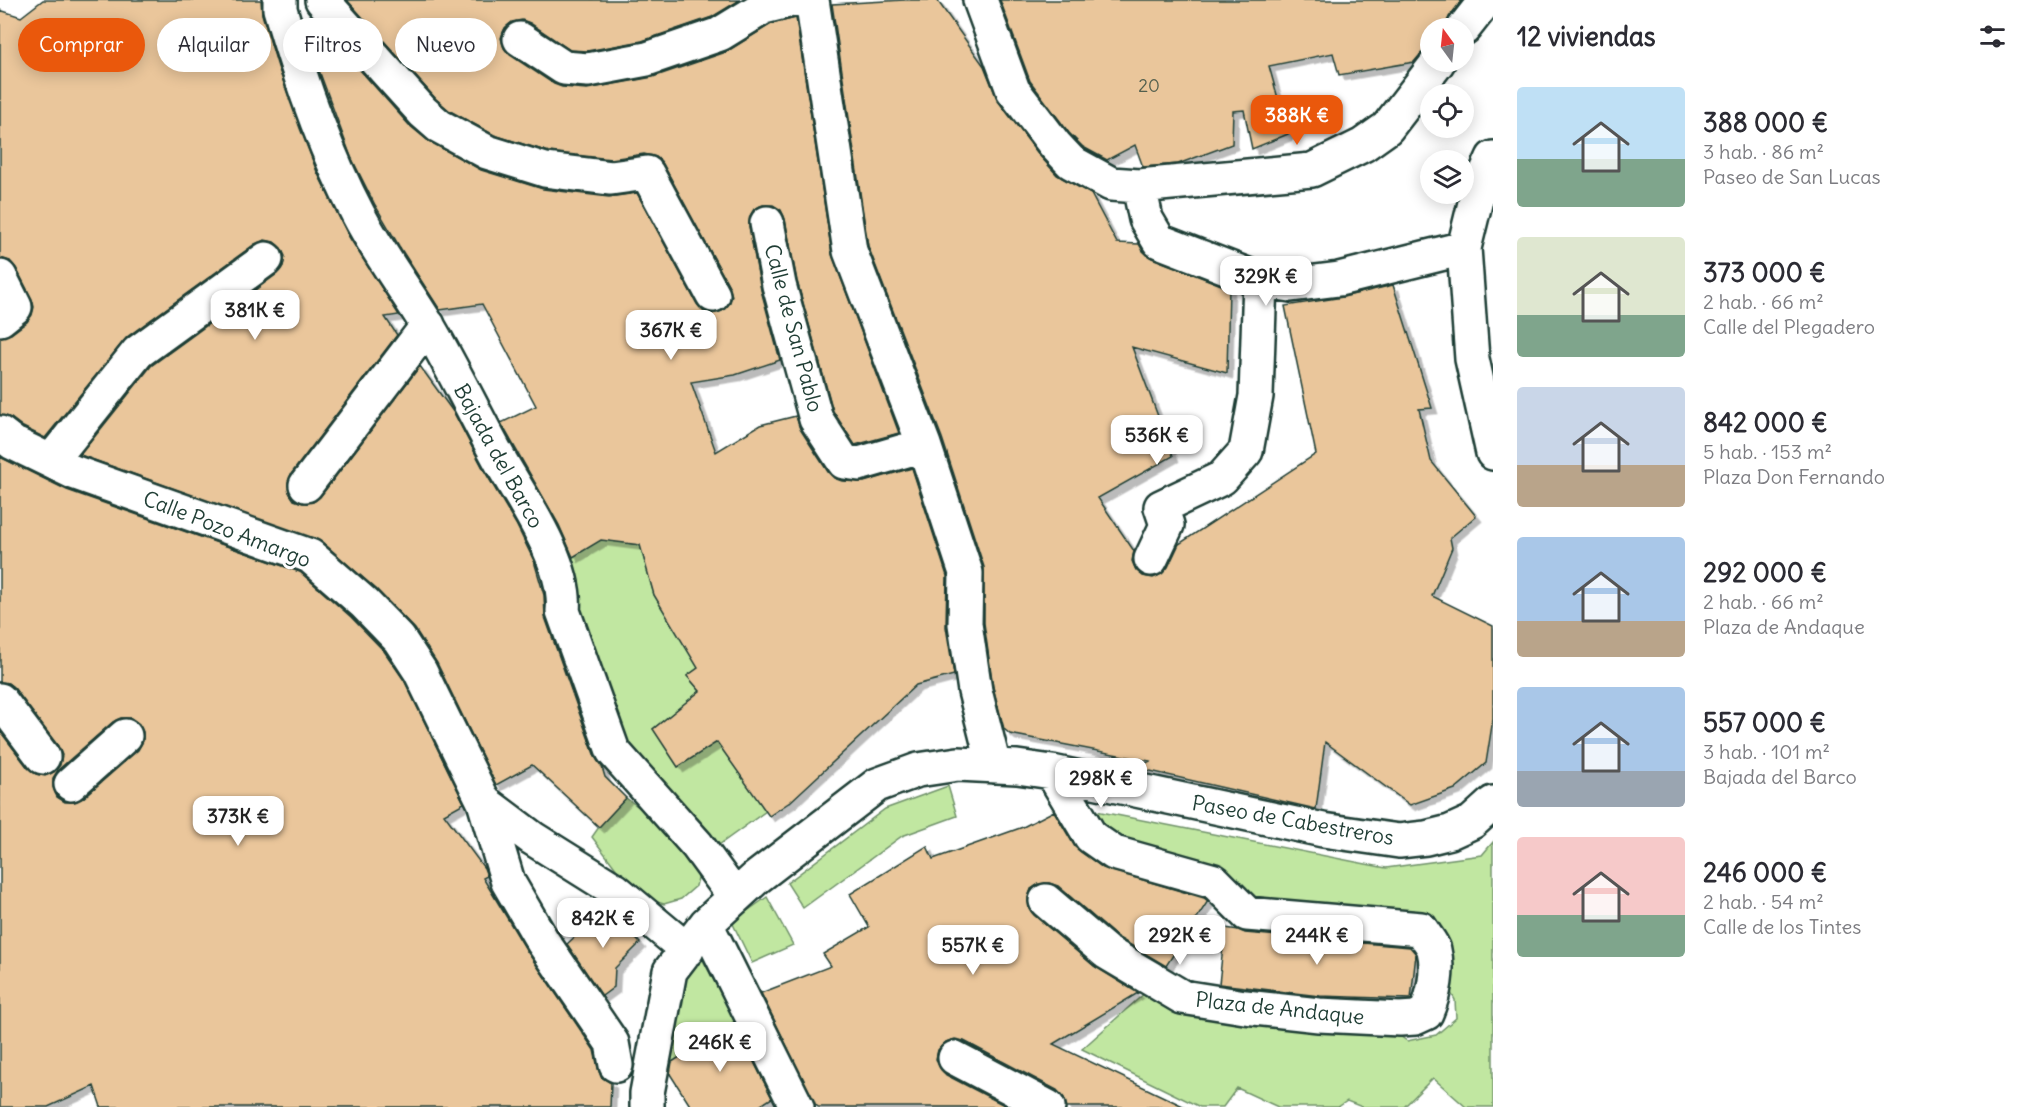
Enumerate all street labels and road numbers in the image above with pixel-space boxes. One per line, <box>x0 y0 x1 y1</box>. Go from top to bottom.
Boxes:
street label: Calle de San Pablo <box>759 241 829 415</box>
street label: Bajada del Barco <box>448 379 550 533</box>
street label: Calle Pozo Amargo <box>139 485 315 573</box>
street label: Paseo de Cabestreros <box>1190 789 1396 851</box>
street label: Plaza de Andaque <box>1194 986 1366 1030</box>

